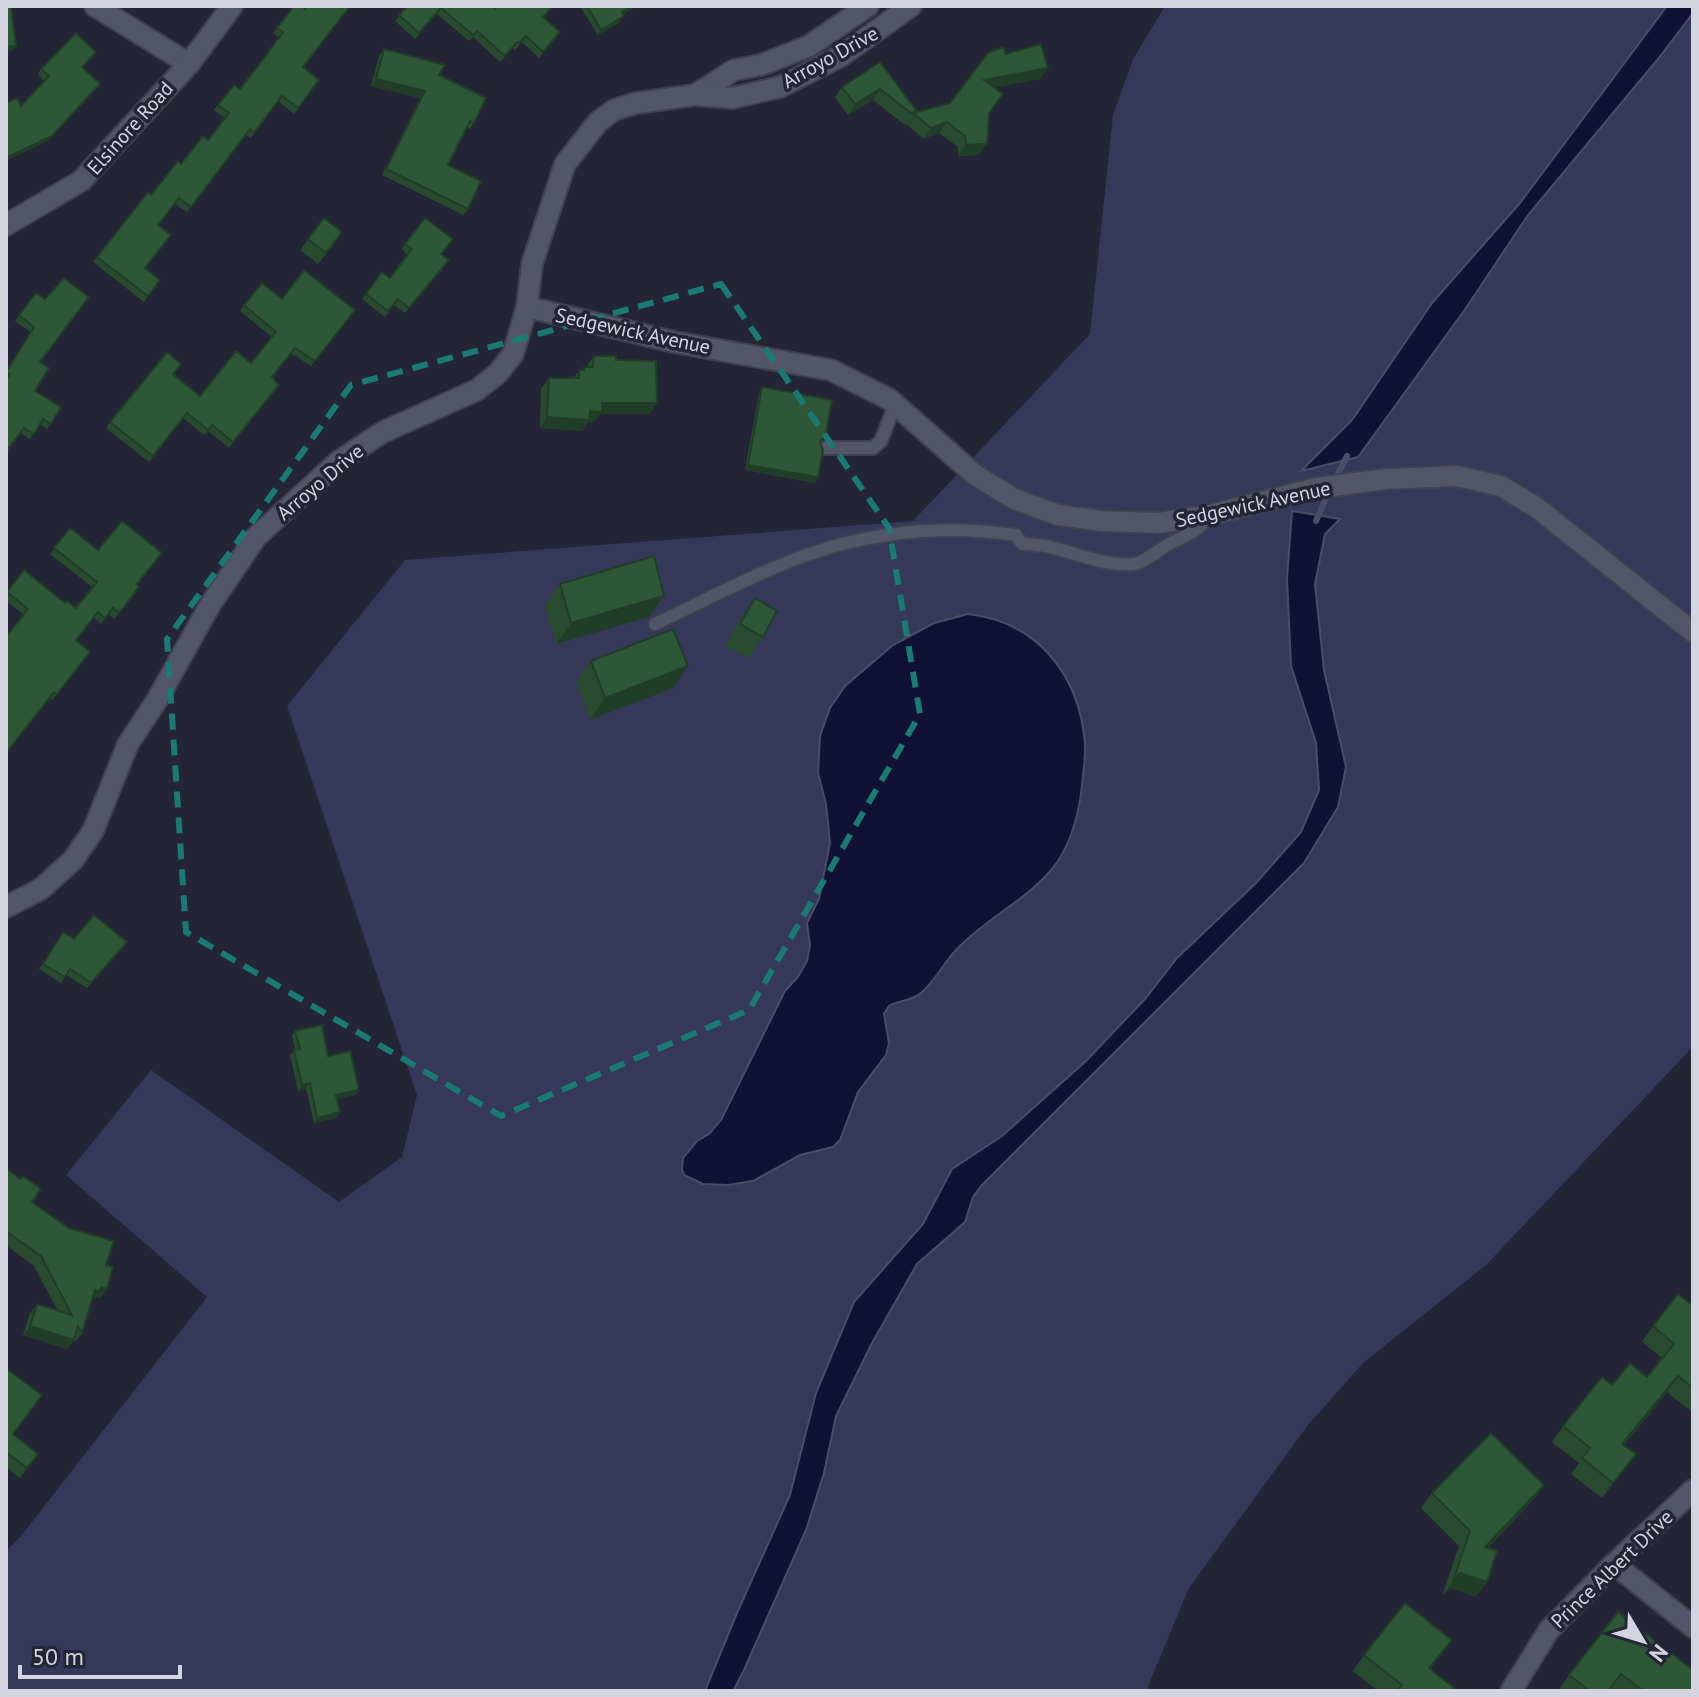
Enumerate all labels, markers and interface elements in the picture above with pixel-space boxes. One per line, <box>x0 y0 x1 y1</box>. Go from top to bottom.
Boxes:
street label: Arroyo Drive <box>777 20 883 94</box>
street label: Elsinore Road <box>81 76 179 180</box>
street label: Sedgewick Avenue <box>553 302 713 360</box>
street label: Arroyo Drive <box>271 438 369 526</box>
street label: Sedgewick Avenue <box>1173 475 1333 533</box>
street label: Prince Albert Drive <box>1545 1504 1679 1634</box>
north arrow <box>1603 1601 1683 1681</box>
scale bar <box>20 1629 180 1679</box>
text: N <box>1643 1639 1674 1668</box>
text: 50 m <box>32 1641 84 1672</box>

